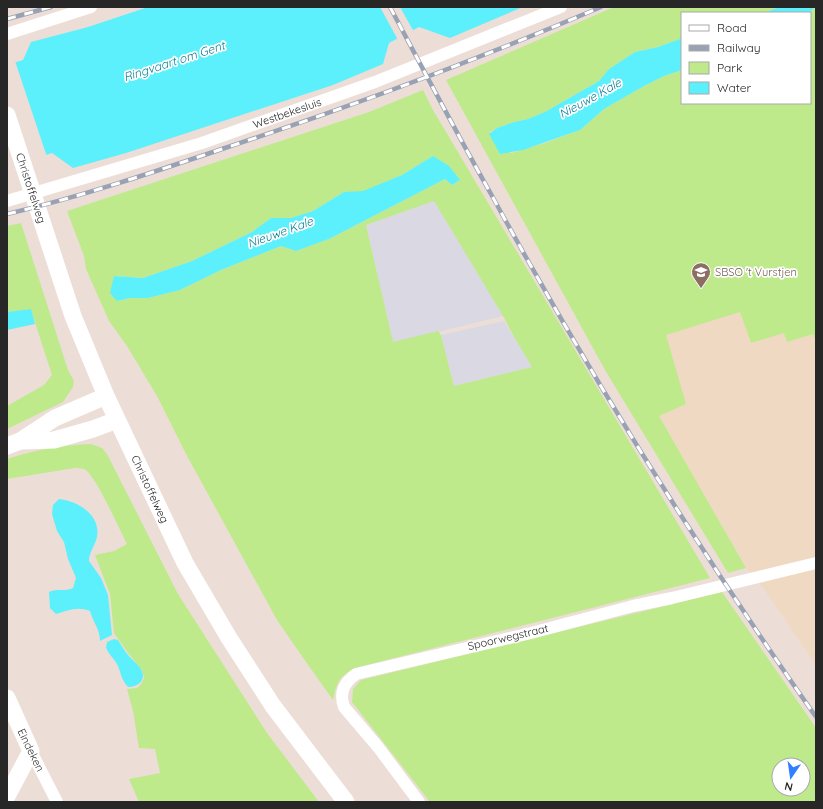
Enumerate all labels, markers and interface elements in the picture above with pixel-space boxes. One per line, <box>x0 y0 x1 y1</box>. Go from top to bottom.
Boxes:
legend <box>681 12 811 104</box>
text: Road <box>717 20 747 35</box>
water label: Ringvaart om Gent <box>121 37 228 84</box>
text: Railway <box>717 40 761 55</box>
text: Park <box>717 60 742 75</box>
water label: Nieuwe Kale <box>556 74 625 121</box>
text: Water <box>717 80 752 95</box>
street label: Westbekesluis <box>251 95 323 131</box>
street label: Christoffelweg <box>13 151 49 225</box>
water label: Nieuwe Kale <box>245 213 316 251</box>
school or university icon: SBSO 't Vurstjen <box>690 261 712 289</box>
place label: SBSO 't Vurstjen <box>715 265 797 279</box>
street label: Christoffelweg <box>128 453 172 525</box>
street label: Spoorwegstraat <box>466 621 550 653</box>
street label: Eindeken <box>15 726 47 774</box>
north arrow <box>771 757 811 797</box>
text: N <box>783 779 794 794</box>

